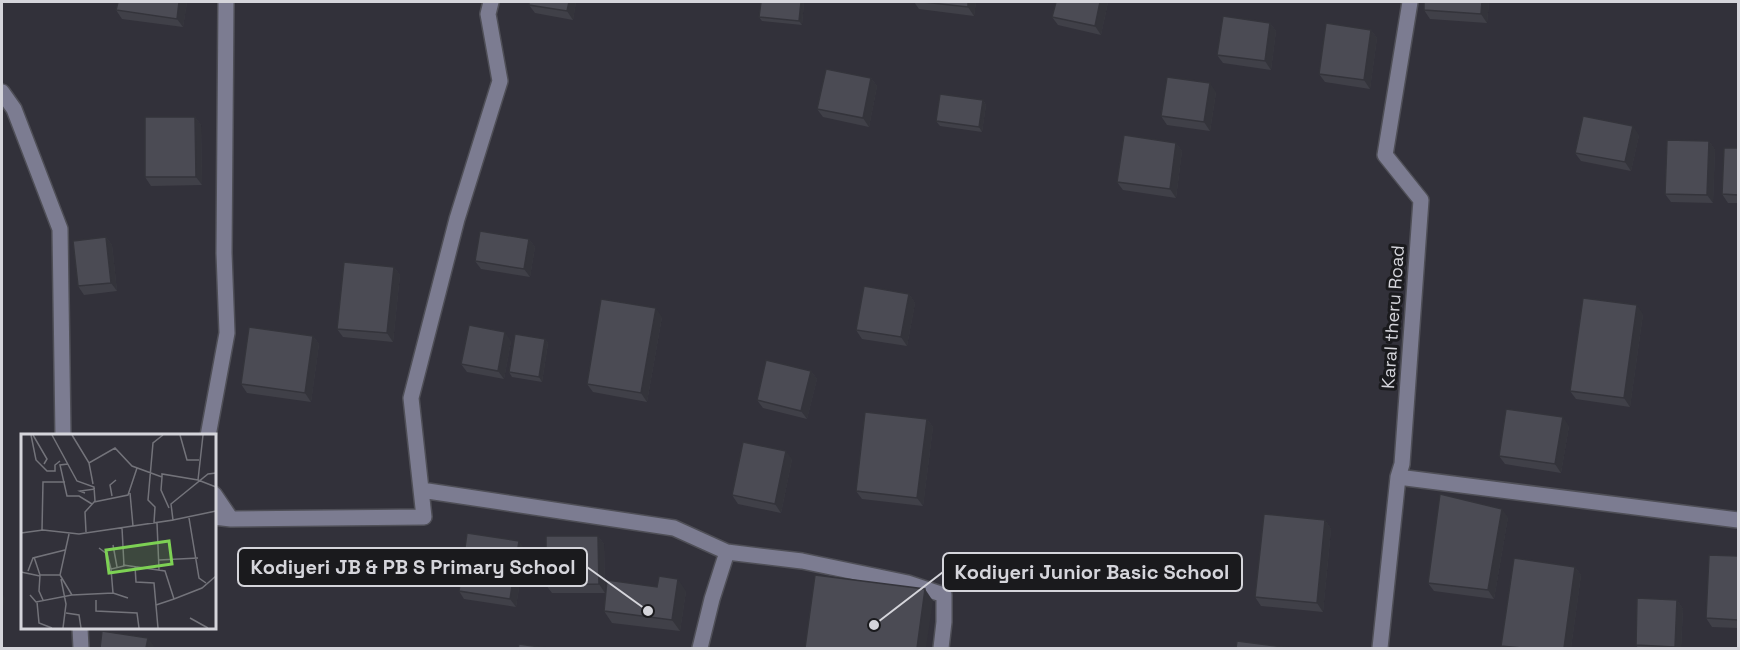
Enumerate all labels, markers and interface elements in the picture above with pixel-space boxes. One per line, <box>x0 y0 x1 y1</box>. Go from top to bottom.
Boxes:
street label: Karal theru Road <box>1376 244 1409 389</box>
inset map <box>21 434 216 629</box>
callout: Kodiyeri JB & PB S Primary School <box>238 548 587 586</box>
callout: Kodiyeri Junior Basic School <box>943 553 1242 591</box>
text: Kodiyeri JB & PB S Primary School <box>251 554 576 580</box>
text: Kodiyeri Junior Basic School <box>955 559 1229 585</box>

